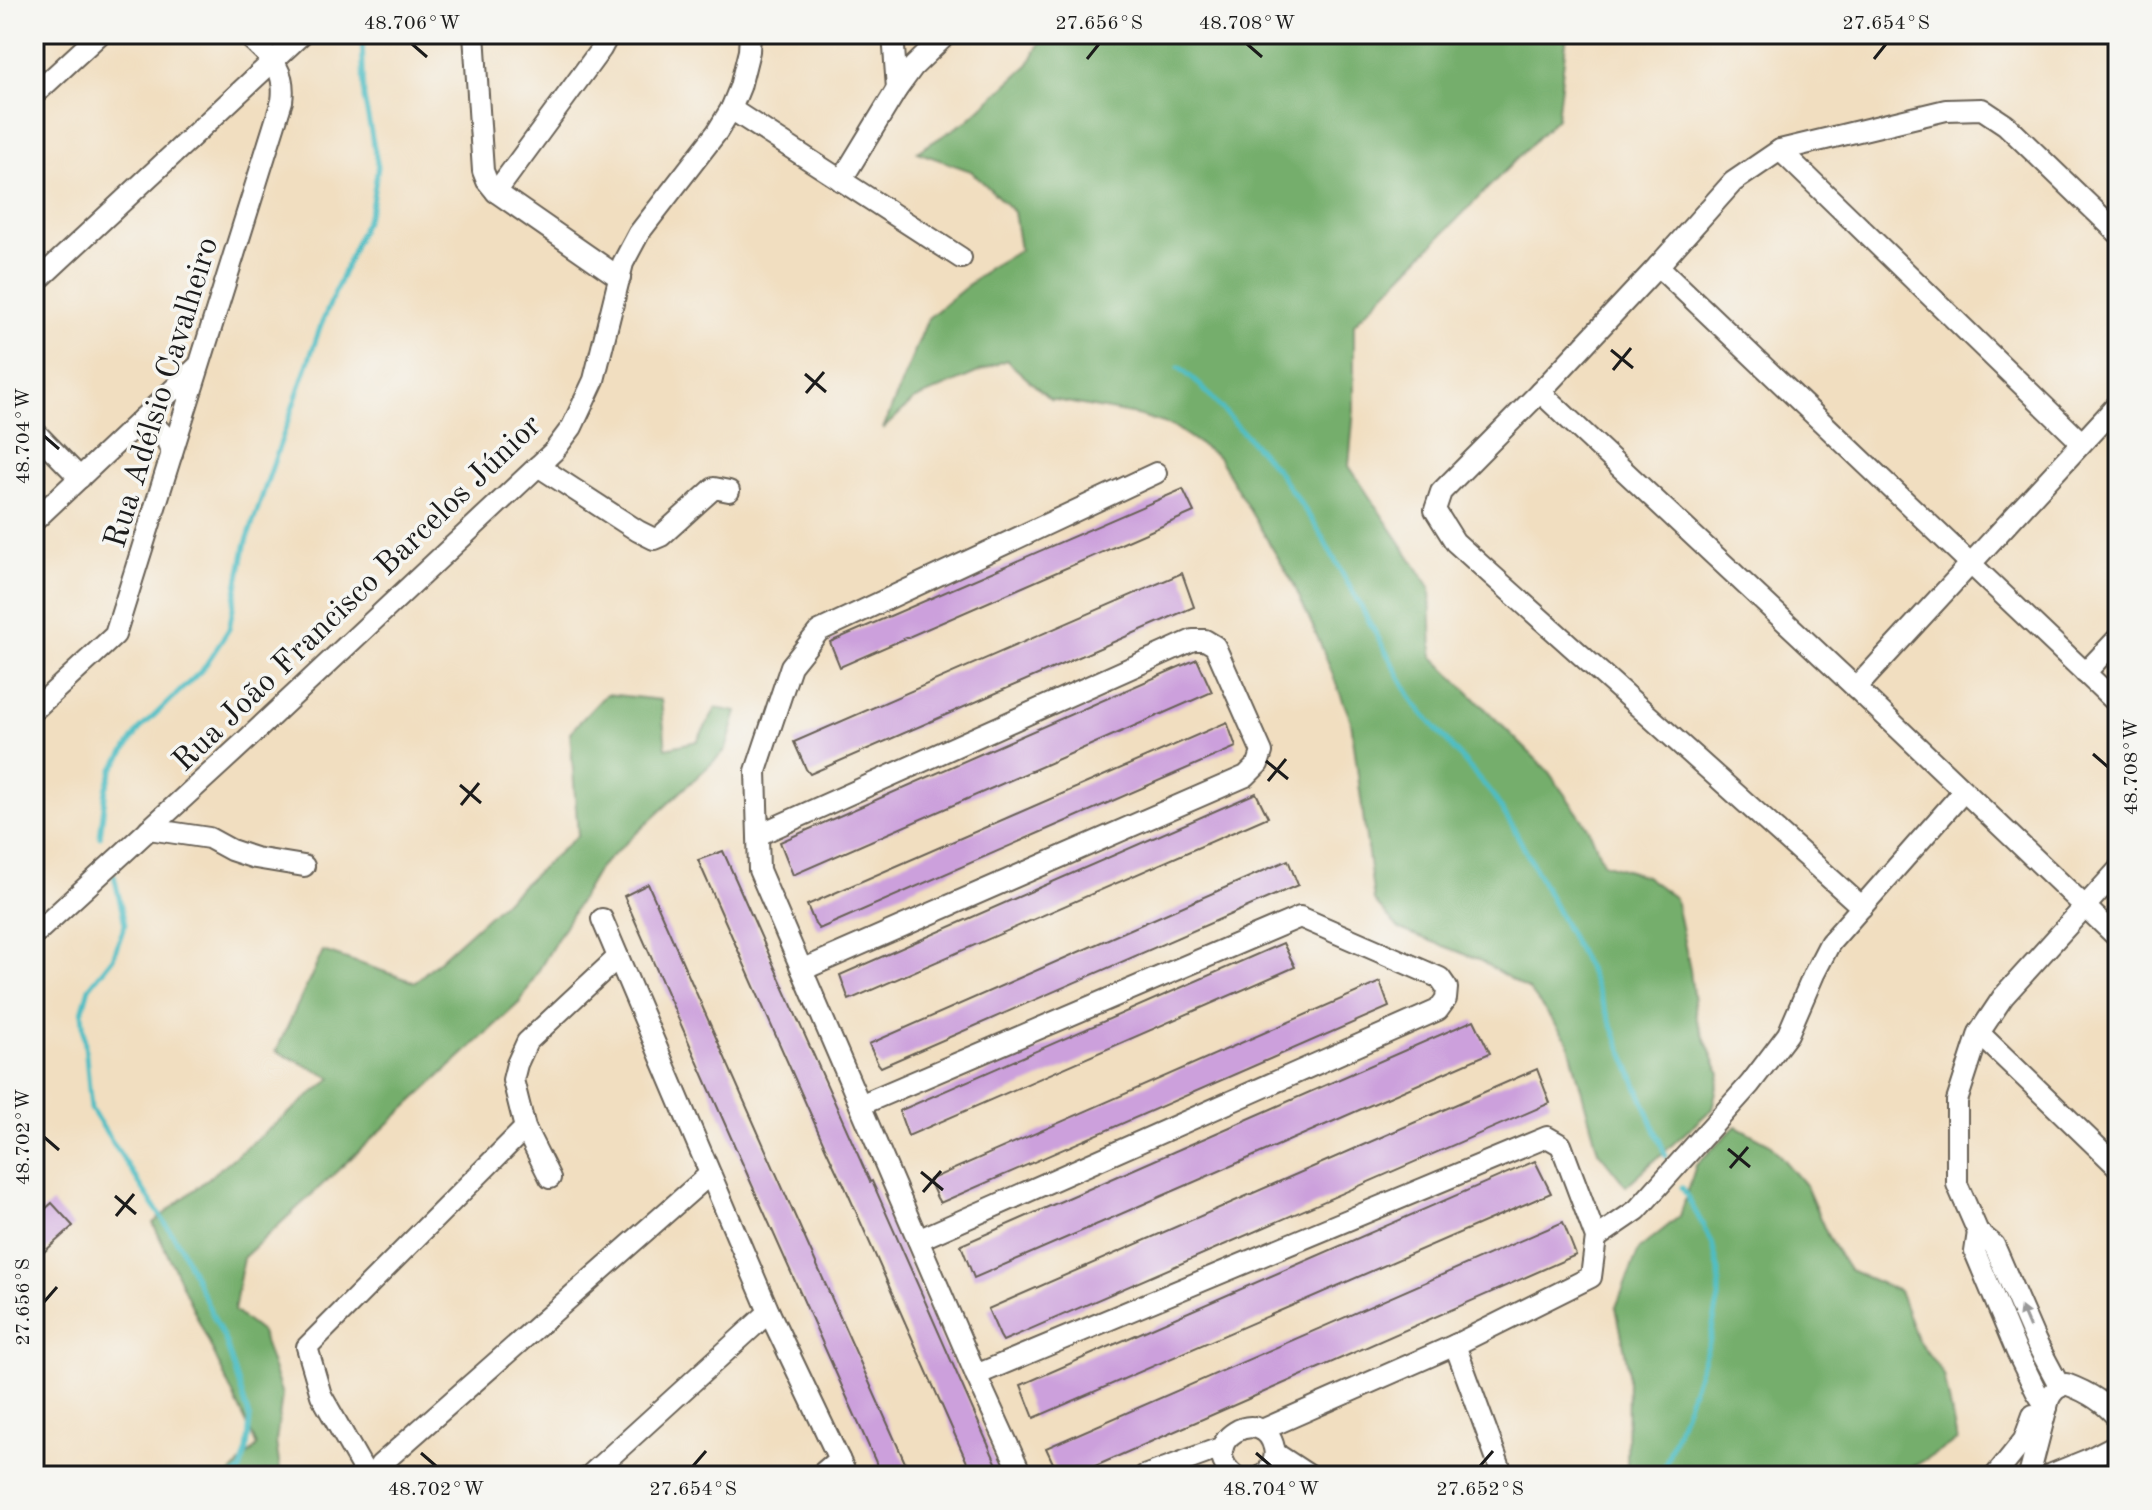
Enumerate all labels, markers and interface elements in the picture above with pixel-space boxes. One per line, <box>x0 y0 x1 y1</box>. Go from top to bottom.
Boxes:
text: 48.706°W <box>364 14 460 34</box>
text: 27.656°S <box>1055 14 1143 34</box>
text: 48.708°W <box>1199 14 1295 34</box>
text: 27.654°S <box>1842 14 1930 34</box>
street label: Rua Adélsio Cavalheiro <box>100 234 225 552</box>
text: 48.704°W <box>14 388 34 484</box>
street label: Rua João Francisco Barcelos Júnior <box>168 410 548 779</box>
text: 48.708°W <box>2122 719 2142 815</box>
text: 48.702°W <box>14 1089 34 1185</box>
text: 27.656°S <box>14 1258 34 1346</box>
one-way arrow <box>2018 1305 2031 1329</box>
text: 48.702°W <box>388 1480 484 1500</box>
text: 27.654°S <box>649 1480 737 1500</box>
text: 48.704°W <box>1223 1480 1319 1500</box>
text: 27.652°S <box>1436 1480 1524 1500</box>

